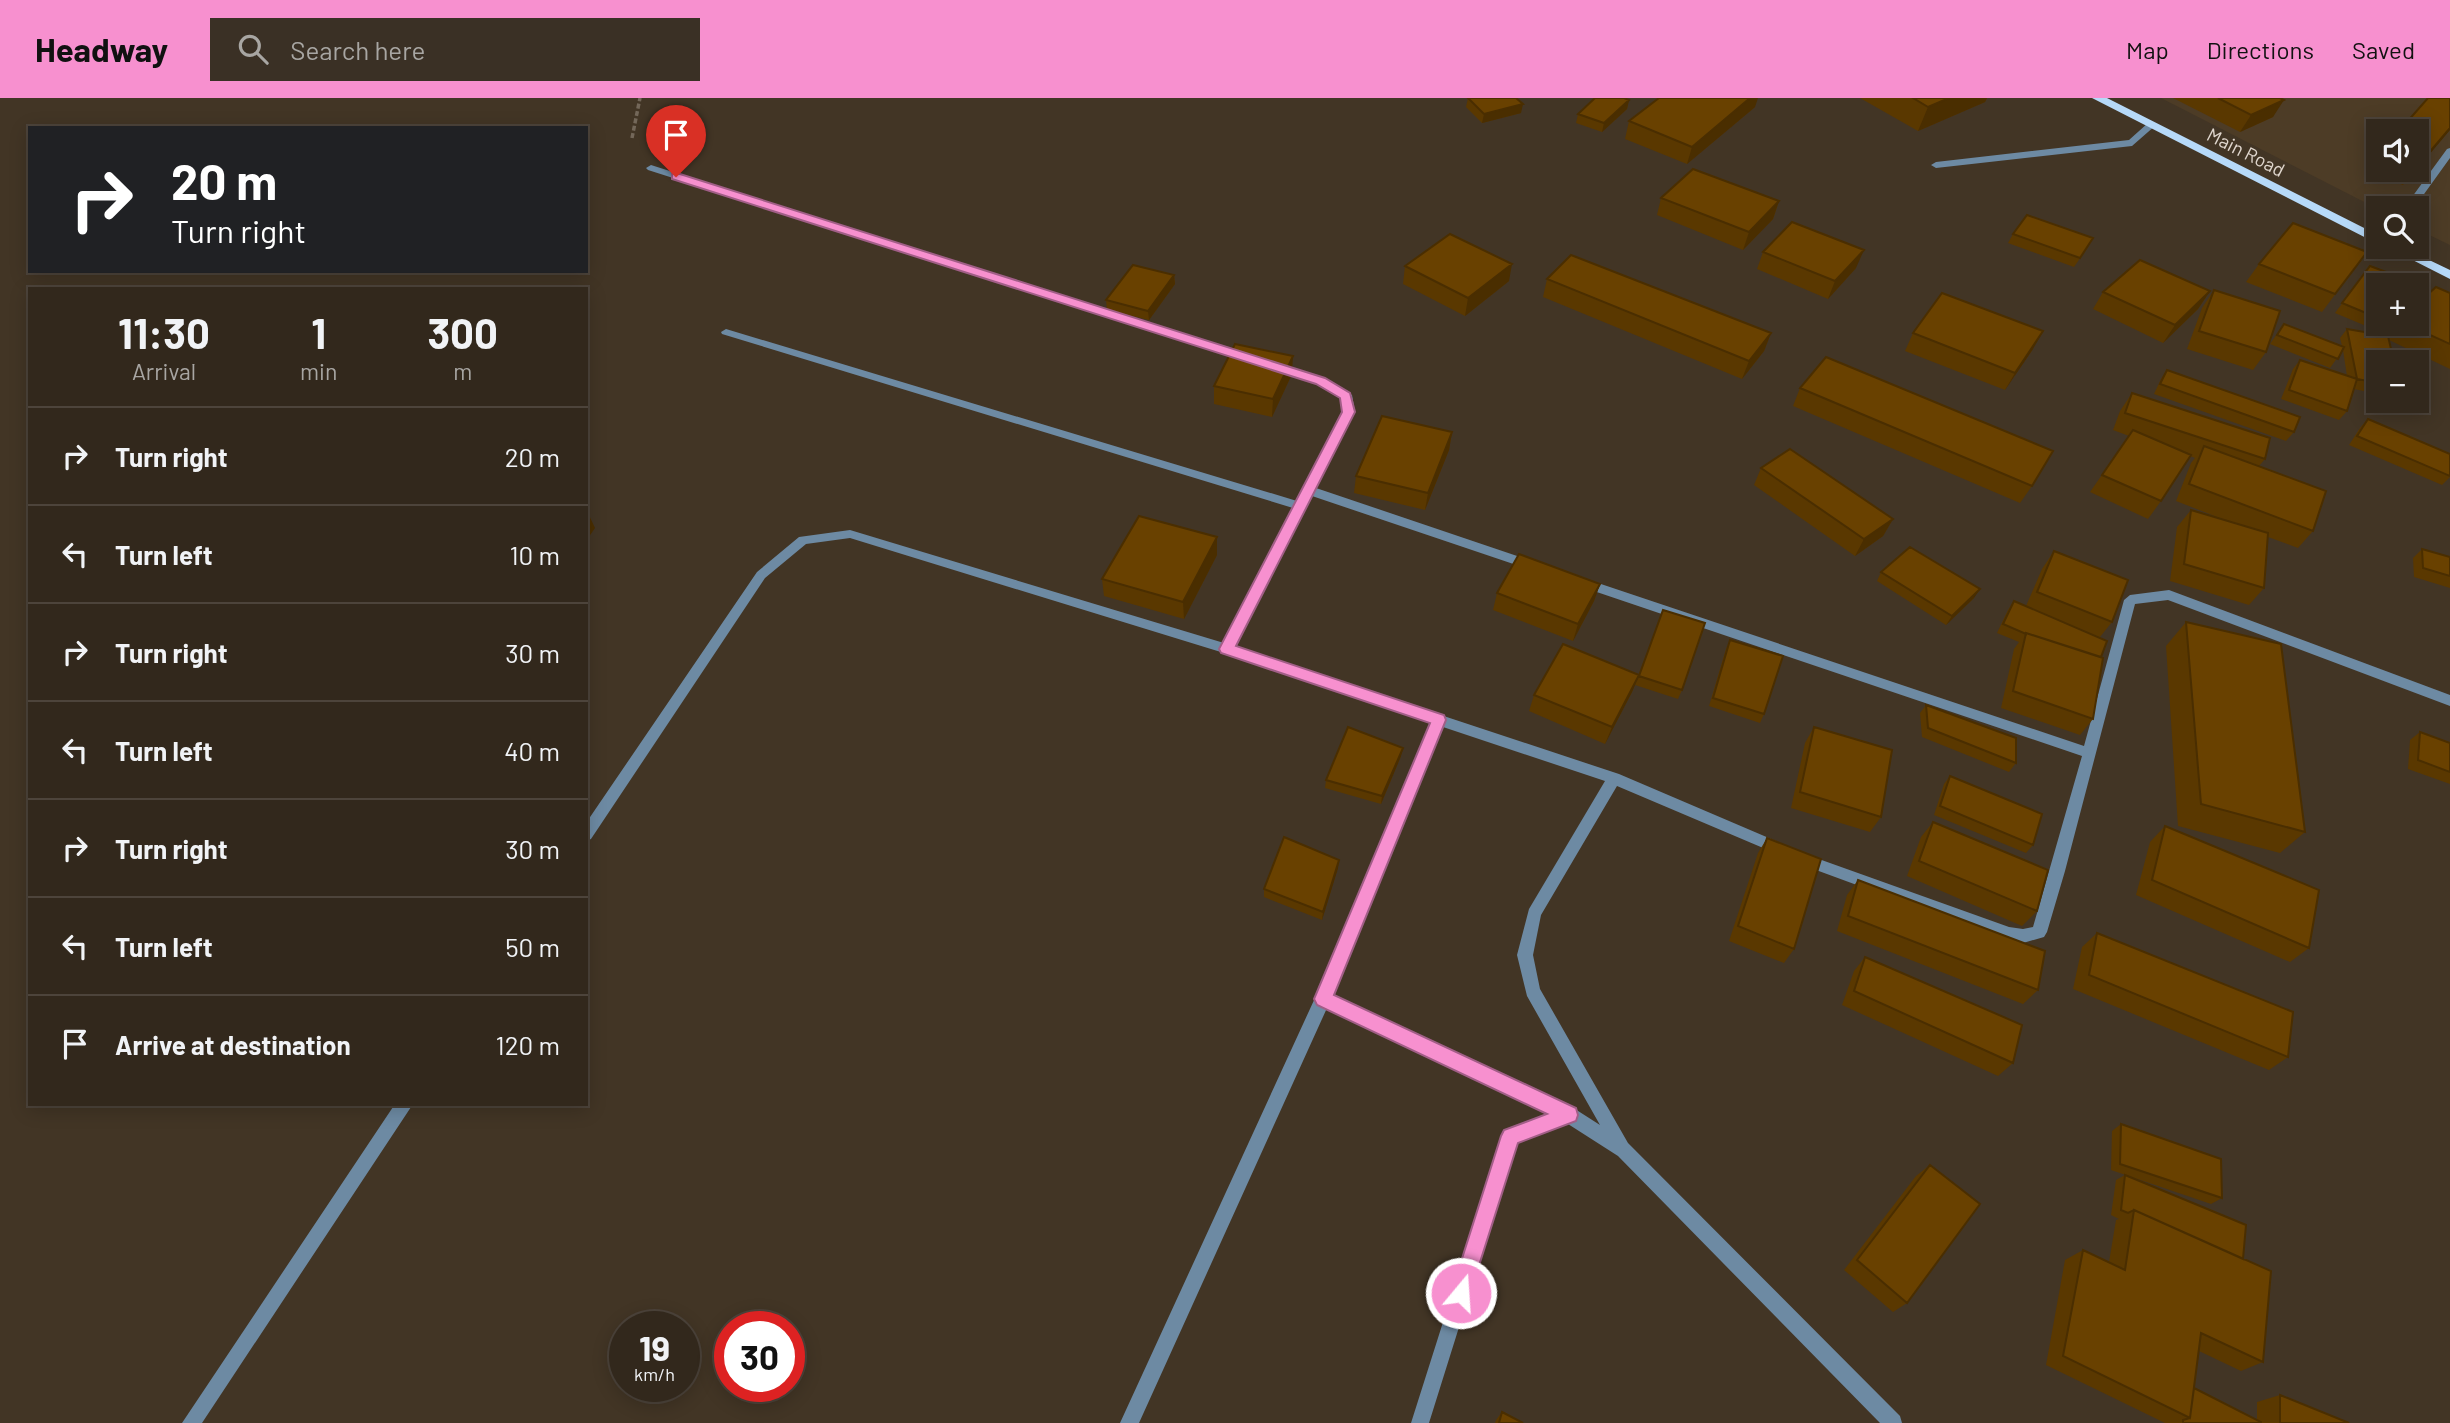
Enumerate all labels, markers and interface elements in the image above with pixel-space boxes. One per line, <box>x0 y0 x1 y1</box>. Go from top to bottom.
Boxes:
search box <box>210 18 700 81</box>
text: Headway <box>35 29 168 69</box>
icon: search <box>234 30 272 68</box>
text: Search here <box>290 34 425 65</box>
text: Map <box>2126 35 2169 64</box>
text: Directions <box>2207 35 2314 64</box>
text: Saved <box>2352 35 2415 64</box>
pin <box>646 105 706 177</box>
icon: arrive <box>657 116 695 154</box>
map controls <box>2366 119 2429 413</box>
button: sound <box>2366 119 2429 182</box>
street label: Main Road <box>2203 122 2289 181</box>
text: 20 m <box>171 151 277 210</box>
icon: right <box>56 154 147 245</box>
button: search <box>2366 196 2429 259</box>
text: Turn right <box>171 211 306 249</box>
button: + <box>2366 273 2429 336</box>
text: 11:30 <box>118 307 210 357</box>
text: 1 <box>311 307 326 357</box>
text: 300 <box>427 307 498 357</box>
button: − <box>2366 350 2429 413</box>
text: Arrival <box>132 357 196 385</box>
text: min <box>300 357 337 385</box>
text: m <box>453 357 472 385</box>
icon: right <box>56 437 94 475</box>
text: Turn right <box>115 441 228 472</box>
text: 20 m <box>505 441 560 472</box>
icon: left <box>56 535 94 573</box>
text: Turn left <box>115 539 213 570</box>
text: 10 m <box>510 539 560 570</box>
icon: right <box>56 633 94 671</box>
text: Turn right <box>115 637 228 668</box>
text: 30 m <box>505 637 560 668</box>
icon: left <box>56 731 94 769</box>
text: Turn left <box>115 735 213 766</box>
text: 40 m <box>504 735 560 766</box>
icon: right <box>56 829 94 867</box>
text: Turn right <box>115 833 228 864</box>
text: 30 m <box>505 833 560 864</box>
icon: left <box>56 927 94 965</box>
text: Turn left <box>115 931 213 962</box>
text: 50 m <box>505 931 560 962</box>
icon: arrive <box>56 1025 94 1063</box>
text: Arrive at destination <box>115 1029 351 1060</box>
text: 120 m <box>496 1029 560 1060</box>
position arrow <box>1424 1256 1498 1330</box>
speed limit sign: 30 <box>714 1311 805 1402</box>
text: 19 <box>639 1326 670 1368</box>
text: km/h <box>634 1363 675 1385</box>

